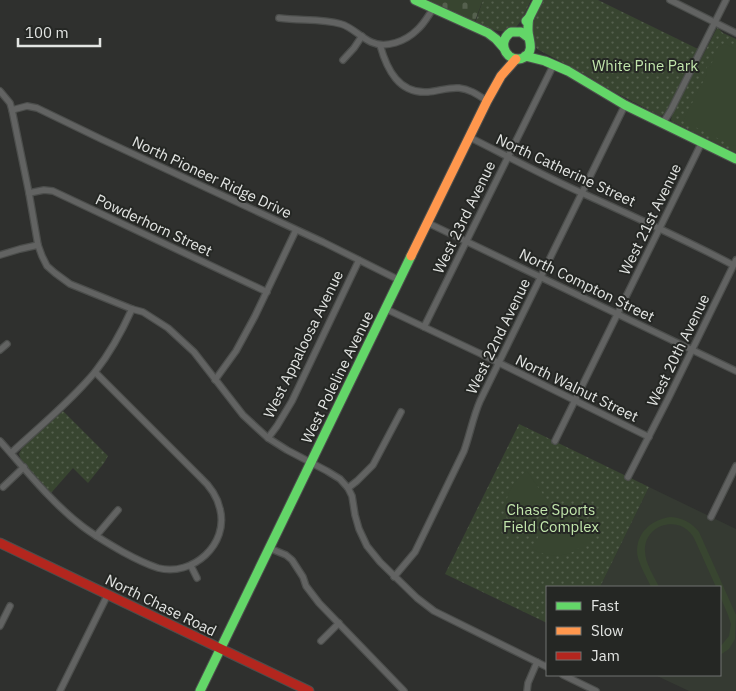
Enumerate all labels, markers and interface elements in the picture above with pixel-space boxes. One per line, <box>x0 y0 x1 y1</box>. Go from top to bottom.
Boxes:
scale bar <box>18 15 100 47</box>
text: 100 m <box>25 23 69 42</box>
park label: White Pine Park <box>592 56 698 75</box>
street label: North Catherine Street <box>493 129 639 211</box>
street label: North Pioneer Ridge Drive <box>129 132 295 222</box>
street label: West 23rd Avenue <box>428 158 500 276</box>
street label: West 21st Avenue <box>615 160 685 278</box>
street label: Powderhorn Street <box>93 190 215 260</box>
street label: North Compton Street <box>516 244 658 326</box>
street label: West Appaloosa Avenue <box>259 267 347 421</box>
street label: West 22nd Avenue <box>462 275 534 397</box>
street label: West 20th Avenue <box>643 291 713 409</box>
street label: West Poleline Avenue <box>297 308 377 446</box>
street label: North Walnut Street <box>513 350 641 426</box>
park label: Chase Sports Field Complex <box>503 500 599 536</box>
street label: North Chase Road <box>102 570 220 640</box>
legend <box>546 586 721 676</box>
text: Fast <box>591 596 619 615</box>
text: Slow <box>591 621 624 640</box>
text: Jam <box>591 646 620 665</box>

